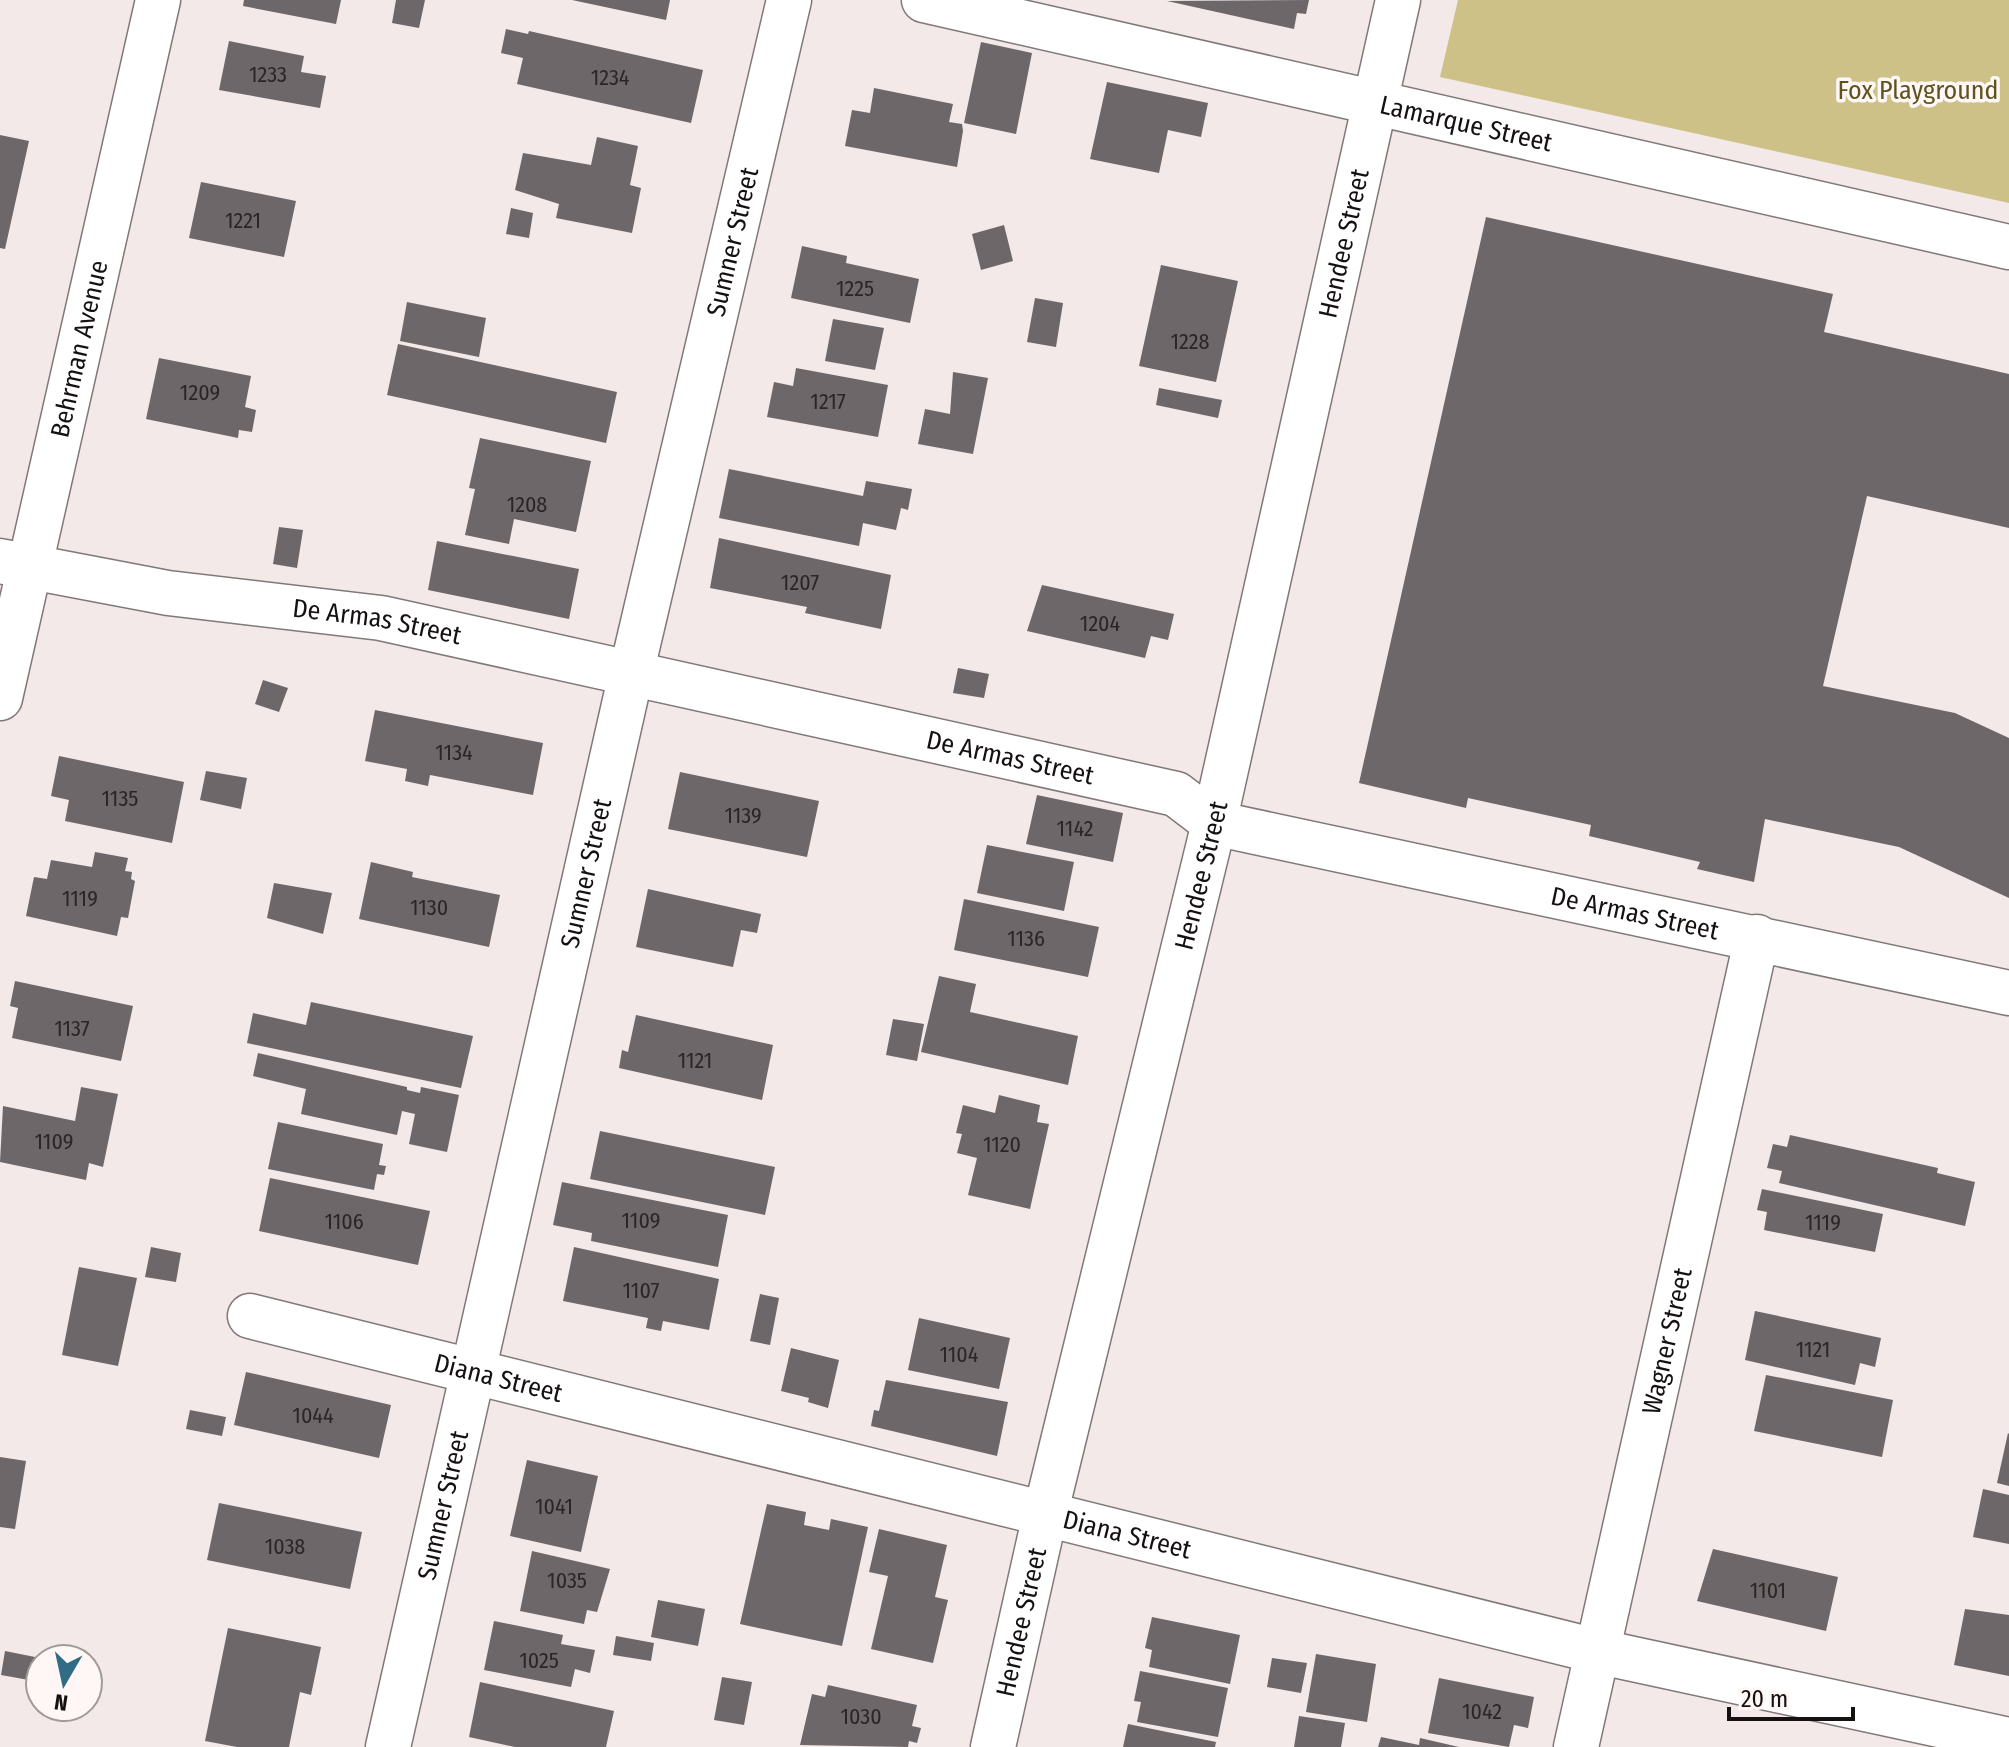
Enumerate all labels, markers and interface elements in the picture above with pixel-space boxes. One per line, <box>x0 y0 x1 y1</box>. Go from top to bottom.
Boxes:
house number: 1233 <box>249 61 287 88</box>
house number: 1234 <box>591 64 630 91</box>
park label: Fox Playground <box>1838 75 1998 106</box>
street label: Lamarque Street <box>1377 89 1556 159</box>
street label: Sumner Street <box>700 164 765 320</box>
street label: Hendee Street <box>1312 165 1376 321</box>
house number: 1221 <box>225 207 261 234</box>
street label: Behrman Avenue <box>44 257 115 440</box>
house number: 1225 <box>836 275 874 302</box>
house number: 1228 <box>1171 328 1209 355</box>
house number: 1209 <box>180 379 220 406</box>
house number: 1217 <box>810 388 846 415</box>
house number: 1208 <box>507 491 547 518</box>
house number: 1207 <box>781 569 819 596</box>
street label: De Armas Street <box>291 593 465 651</box>
house number: 1204 <box>1080 610 1121 637</box>
street label: De Armas Street <box>924 724 1097 791</box>
house number: 1134 <box>435 739 473 766</box>
house number: 1135 <box>102 785 138 812</box>
street label: Sumner Street <box>554 795 618 951</box>
street label: Hendee Street <box>1169 798 1235 953</box>
house number: 1139 <box>724 802 762 829</box>
house number: 1142 <box>1057 815 1093 842</box>
street label: De Armas Street <box>1548 881 1722 947</box>
house number: 1119 <box>62 885 98 912</box>
house number: 1130 <box>410 894 448 921</box>
house number: 1136 <box>1007 925 1045 952</box>
house number: 1137 <box>54 1015 90 1042</box>
house number: 1121 <box>678 1047 712 1074</box>
house number: 1109 <box>35 1128 73 1155</box>
house number: 1120 <box>983 1131 1021 1158</box>
house number: 1109 <box>622 1207 660 1234</box>
house number: 1106 <box>324 1208 364 1235</box>
house number: 1119 <box>1805 1209 1841 1236</box>
street label: Wagner Street <box>1636 1264 1699 1417</box>
house number: 1107 <box>623 1277 659 1304</box>
house number: 1121 <box>1796 1336 1830 1363</box>
house number: 1104 <box>940 1341 979 1368</box>
street label: Diana Street <box>431 1347 566 1409</box>
house number: 1044 <box>292 1402 334 1429</box>
street label: Sumner Street <box>411 1427 475 1583</box>
house number: 1041 <box>535 1493 573 1520</box>
street label: Diana Street <box>1060 1504 1195 1566</box>
house number: 1038 <box>265 1533 305 1560</box>
street label: Hendee Street <box>990 1544 1053 1700</box>
house number: 1035 <box>547 1567 587 1594</box>
house number: 1101 <box>1750 1577 1786 1604</box>
north arrow <box>24 1643 104 1723</box>
house number: 1025 <box>519 1647 559 1674</box>
scale bar <box>1729 1671 1853 1721</box>
text: 20 m <box>1741 1685 1788 1713</box>
text: N <box>52 1688 70 1717</box>
house number: 1042 <box>1462 1698 1502 1725</box>
house number: 1030 <box>840 1703 882 1730</box>

